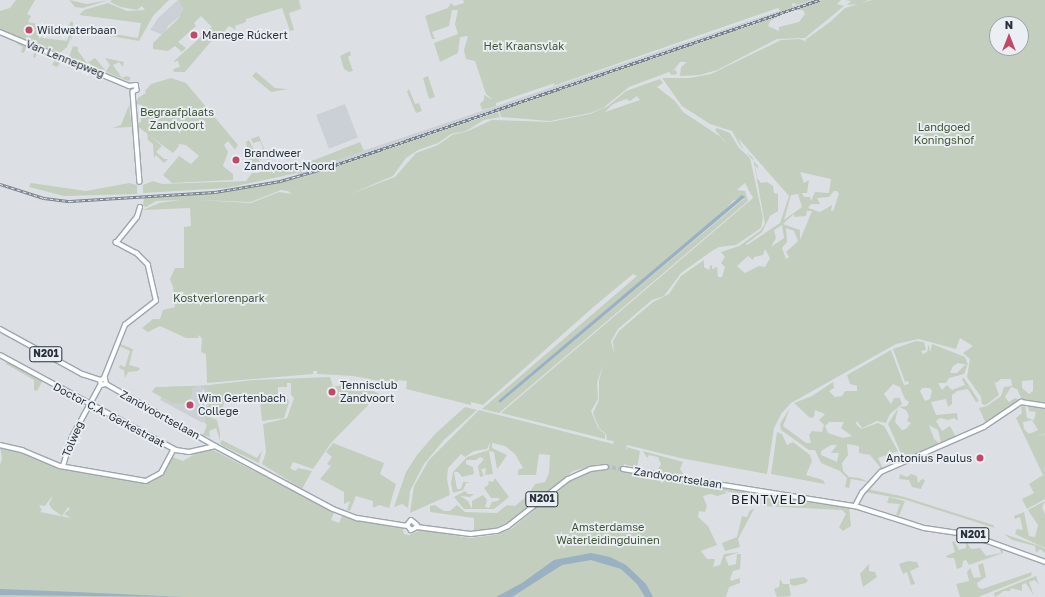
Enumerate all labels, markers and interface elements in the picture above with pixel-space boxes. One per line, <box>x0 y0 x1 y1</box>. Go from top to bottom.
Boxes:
north arrow <box>989 16 1029 56</box>
text: N <box>1005 18 1013 31</box>
place label: Wildwaterbaan <box>37 23 117 37</box>
marker: Wildwaterbaan <box>24 25 34 35</box>
place label: Manege Rúckert <box>202 28 288 42</box>
marker: Manege Rúckert <box>189 30 199 40</box>
street label: Van Lennepweg <box>24 37 106 81</box>
park label: Het Kraansvlak <box>484 39 564 53</box>
park label: Begraafplaats Zandvoort <box>140 106 214 132</box>
park label: Landgoed Koningshof <box>914 121 974 147</box>
place label: Brandweer Zandvoort-Noord <box>244 147 335 173</box>
marker: Brandweer Zandvoort-Noord <box>231 155 241 165</box>
park label: Kostverlorenpark <box>173 291 265 305</box>
road number: N201 <box>29 346 63 362</box>
place label: Tennisclub Zandvoort <box>340 379 397 405</box>
street label: Doctor C.A. Gerkestraat <box>51 380 167 450</box>
marker: Tennisclub Zandvoort <box>327 387 337 397</box>
street label: Zandvoortselaan <box>118 388 202 442</box>
place label: Wim Gertenbach College <box>198 392 286 418</box>
marker: Wim Gertenbach College <box>185 400 195 410</box>
street label: Tolweg <box>60 419 86 459</box>
place label: Antonius Paulus <box>886 451 972 465</box>
marker: Antonius Paulus <box>975 453 985 463</box>
street label: Zandvoortselaan <box>633 464 723 492</box>
road number: N201 <box>525 491 559 507</box>
district label: BENTVELD <box>731 491 807 507</box>
park label: Amsterdamse Waterleidingduinen <box>556 521 660 547</box>
road number: N201 <box>956 527 990 543</box>

